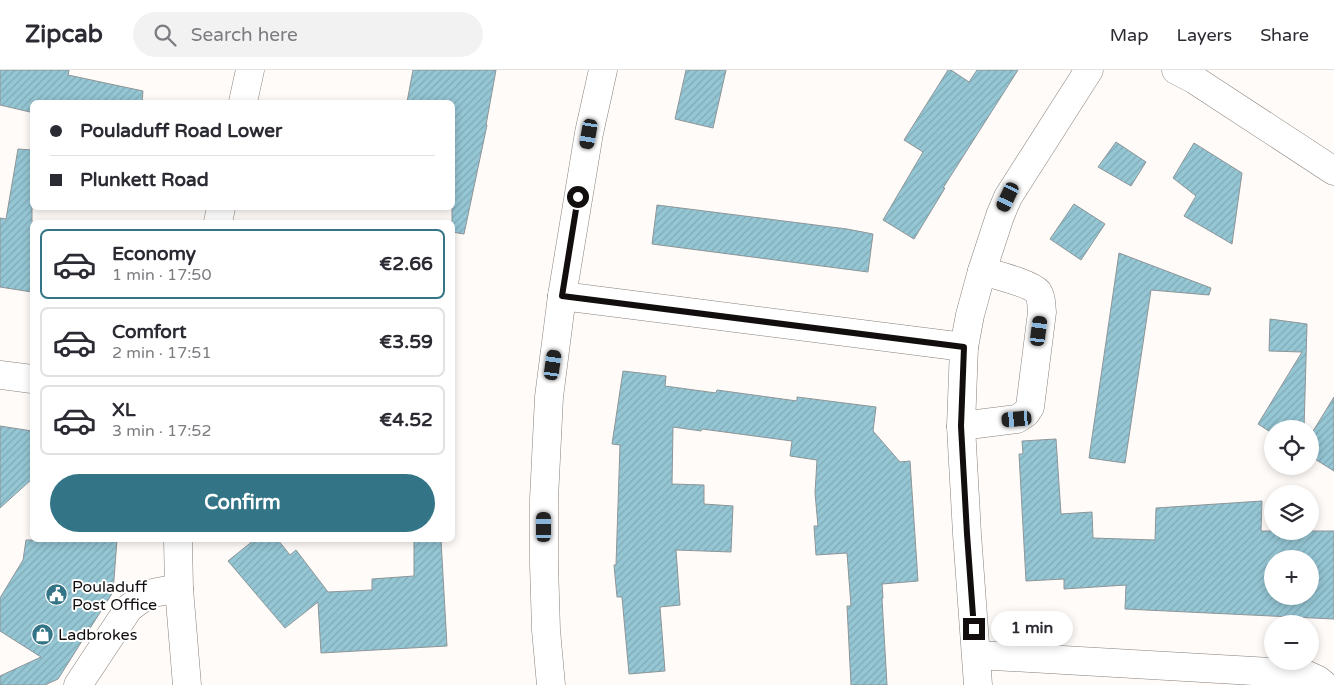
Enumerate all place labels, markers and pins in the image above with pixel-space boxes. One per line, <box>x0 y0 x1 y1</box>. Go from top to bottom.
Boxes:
place label: Pouladuff Post Office <box>72 577 157 615</box>
public building icon: Pouladuff Post Office <box>44 583 68 607</box>
shop icon: Ladbrokes <box>30 622 54 646</box>
place label: Ladbrokes <box>58 625 137 645</box>

